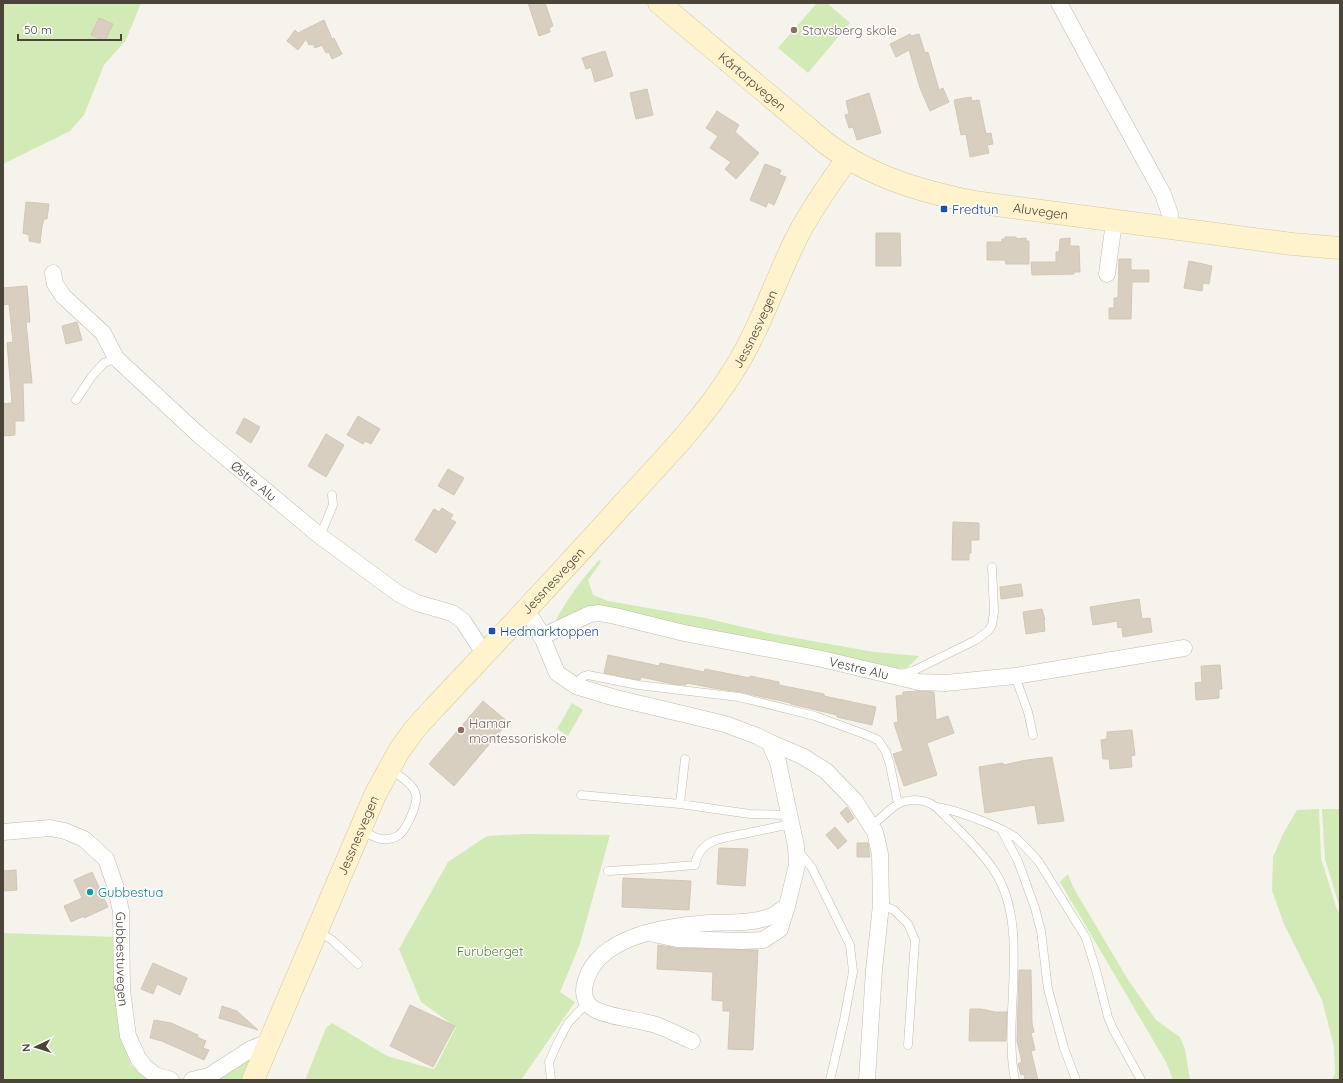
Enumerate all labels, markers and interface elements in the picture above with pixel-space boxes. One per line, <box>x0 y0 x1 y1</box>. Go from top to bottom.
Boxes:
scale bar <box>18 16 121 42</box>
text: 50 m <box>24 22 52 37</box>
place label: Stavsberg skole <box>802 22 897 38</box>
marker: Stavsberg skole <box>789 25 799 35</box>
street label: Kårtorpvegen <box>715 48 790 114</box>
street label: Aluvegen <box>1012 199 1069 222</box>
place label: Fredtun <box>952 201 999 217</box>
marker: Fredtun <box>939 204 949 214</box>
street label: Jessnesvegen <box>729 288 780 371</box>
street label: Østre Alu <box>228 457 280 504</box>
street label: Jessnesvegen <box>518 544 588 617</box>
place label: Hedmarktoppen <box>500 623 599 639</box>
marker: Hedmarktoppen <box>487 626 497 636</box>
street label: Vestre Alu <box>828 653 890 683</box>
place label: Hamar montessoriskole <box>469 715 567 746</box>
marker: Hamar montessoriskole <box>456 725 466 735</box>
street label: Jessnesvegen <box>334 793 382 878</box>
place label: Gubbestua <box>98 884 163 900</box>
marker: Gubbestua <box>85 887 95 897</box>
street label: Gubbestuvegen <box>113 912 132 1007</box>
park label: Furuberget <box>457 943 523 959</box>
north arrow <box>16 1027 56 1067</box>
text: N <box>19 1043 33 1052</box>

